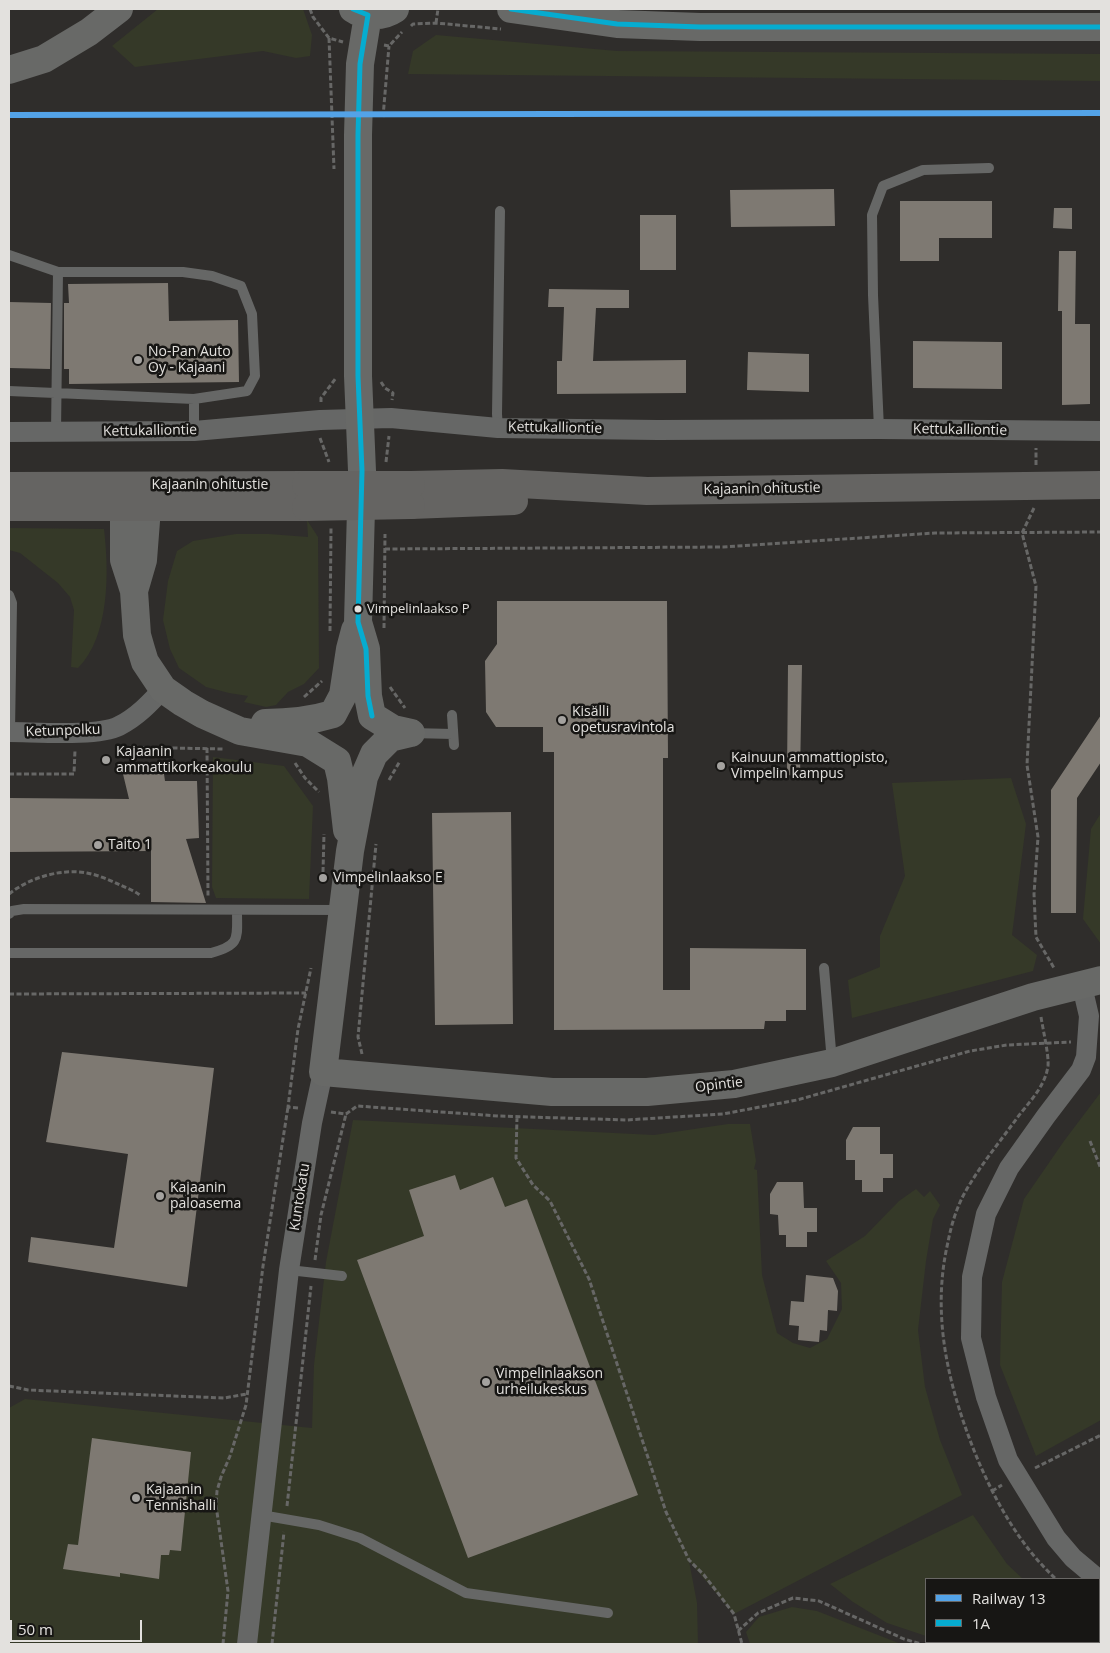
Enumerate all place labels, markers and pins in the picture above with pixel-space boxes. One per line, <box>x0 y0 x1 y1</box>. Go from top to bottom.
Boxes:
place label: No-Pan Auto Oy - Kajaani <box>148 344 231 377</box>
marker: No-Pan Auto Oy - Kajaani <box>132 354 144 366</box>
place label: Vimpelinlaakso P <box>367 601 470 617</box>
marker: Vimpelinlaakso P <box>353 604 363 614</box>
place label: Kisälli opetusravintola <box>572 704 674 736</box>
marker: Kisälli opetusravintola <box>556 714 568 726</box>
place label: Kajaanin ammattikorkeakoulu <box>116 744 252 776</box>
place label: Kainuun ammattiopisto, Vimpelin kampus <box>731 750 888 782</box>
marker: Kajaanin ammattikorkeakoulu <box>100 754 112 766</box>
marker: Kainuun ammattiopisto, Vimpelin kampus <box>715 760 727 772</box>
place label: Taito 1 <box>108 837 152 853</box>
marker: Taito 1 <box>92 839 104 851</box>
place label: Vimpelinlaakso E <box>333 870 443 886</box>
marker: Vimpelinlaakso E <box>317 872 329 884</box>
place label: Kajaanin paloasema <box>170 1180 241 1212</box>
marker: Kajaanin paloasema <box>154 1190 166 1202</box>
place label: Vimpelinlaakson urheilukeskus <box>496 1366 603 1398</box>
marker: Vimpelinlaakson urheilukeskus <box>480 1376 492 1388</box>
place label: Kajaanin Tennishalli <box>146 1482 216 1514</box>
marker: Kajaanin Tennishalli <box>130 1492 142 1504</box>

